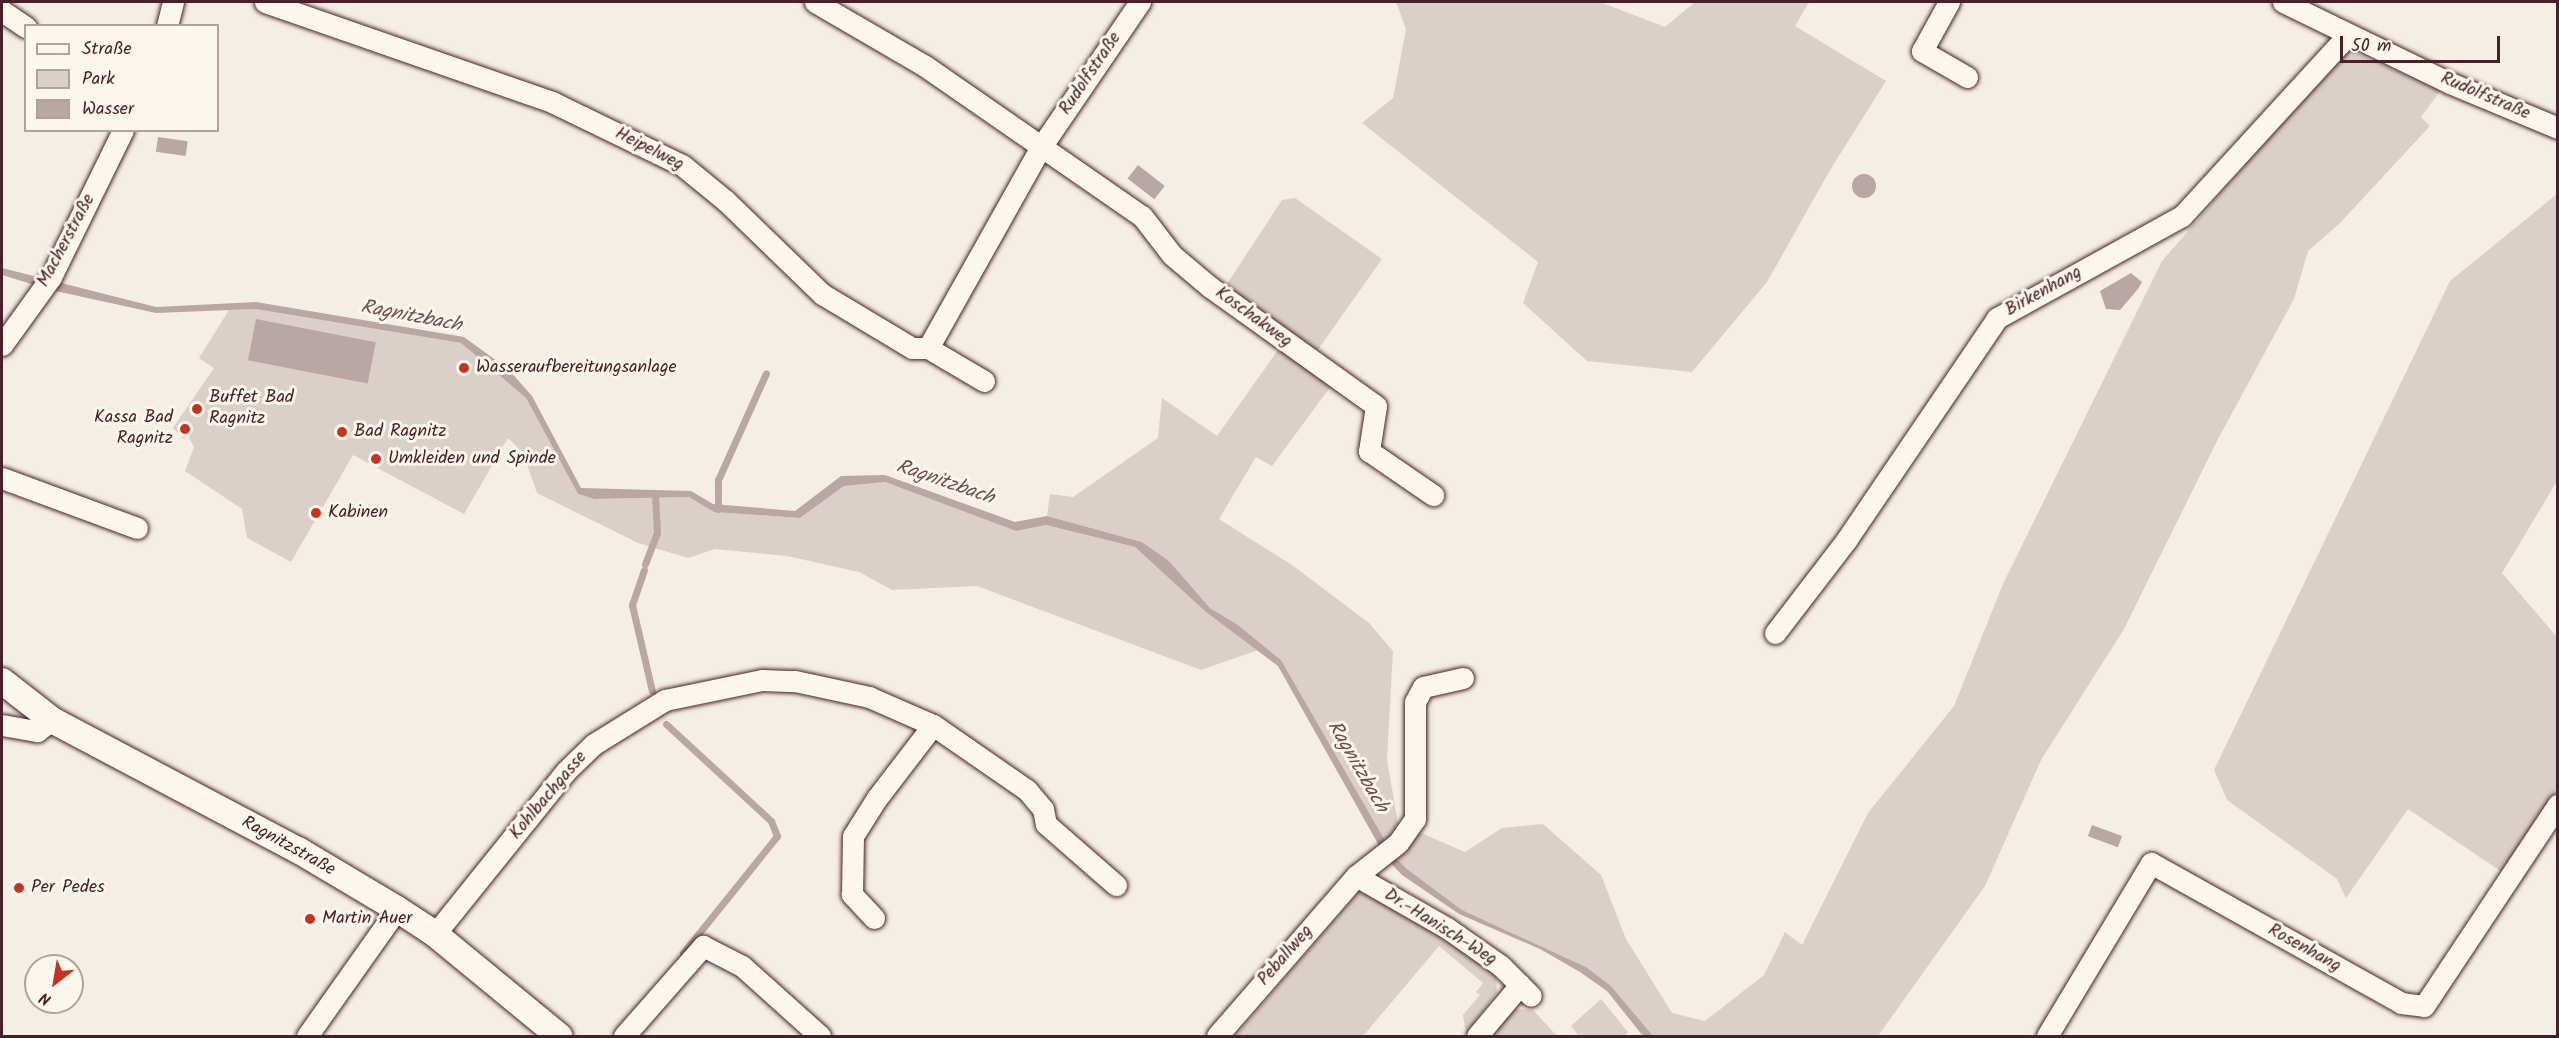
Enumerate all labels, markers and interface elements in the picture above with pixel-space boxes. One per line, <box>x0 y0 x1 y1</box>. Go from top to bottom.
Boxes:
legend <box>24 24 219 132</box>
scale bar <box>2343 24 2504 62</box>
street label: Rudolfstraße <box>1055 29 1127 119</box>
text: 50 m <box>2351 32 2391 61</box>
text: Straße <box>82 35 132 64</box>
text: Park <box>82 65 115 94</box>
street label: Rudolfstraße <box>2437 68 2533 126</box>
text: Wasser <box>82 95 134 124</box>
street label: Heipelweg <box>611 124 687 176</box>
street label: Macherstraße <box>34 191 100 291</box>
street label: Birkenhang <box>2002 262 2086 322</box>
street label: Koschakweg <box>1210 283 1296 353</box>
water label: Ragnitzbach <box>359 295 463 339</box>
place label: Wasseraufbereitungsanlage <box>476 357 677 379</box>
marker: Wasseraufbereitungsanlage <box>457 361 471 375</box>
place label: Buffet Bad Ragnitz <box>209 388 294 430</box>
marker: Buffet Bad Ragnitz <box>190 402 204 416</box>
place label: Kassa Bad Ragnitz <box>94 408 173 450</box>
place label: Bad Ragnitz <box>354 421 446 443</box>
marker: Kassa Bad Ragnitz <box>178 422 192 436</box>
marker: Bad Ragnitz <box>335 425 349 439</box>
place label: Umkleiden und Spinde <box>388 448 556 470</box>
marker: Umkleiden und Spinde <box>369 452 383 466</box>
water label: Ragnitzbach <box>893 455 997 511</box>
place label: Kabinen <box>328 502 388 524</box>
marker: Kabinen <box>309 506 323 520</box>
water label: Ragnitzbach <box>1321 717 1393 817</box>
street label: Kohlbachgasse <box>506 747 592 845</box>
street label: Ragnitzstraße <box>237 812 339 882</box>
place label: Per Pedes <box>31 877 105 899</box>
marker: Per Pedes <box>12 881 26 895</box>
street label: Dr.-Hanisch-Weg <box>1380 885 1500 971</box>
place label: Martin Auer <box>322 908 412 930</box>
marker: Martin Auer <box>303 912 317 926</box>
street label: Rosenhang <box>2264 920 2344 978</box>
street label: Peballweg <box>1254 921 1318 991</box>
north arrow <box>24 954 84 1014</box>
text: N <box>35 985 56 1011</box>

